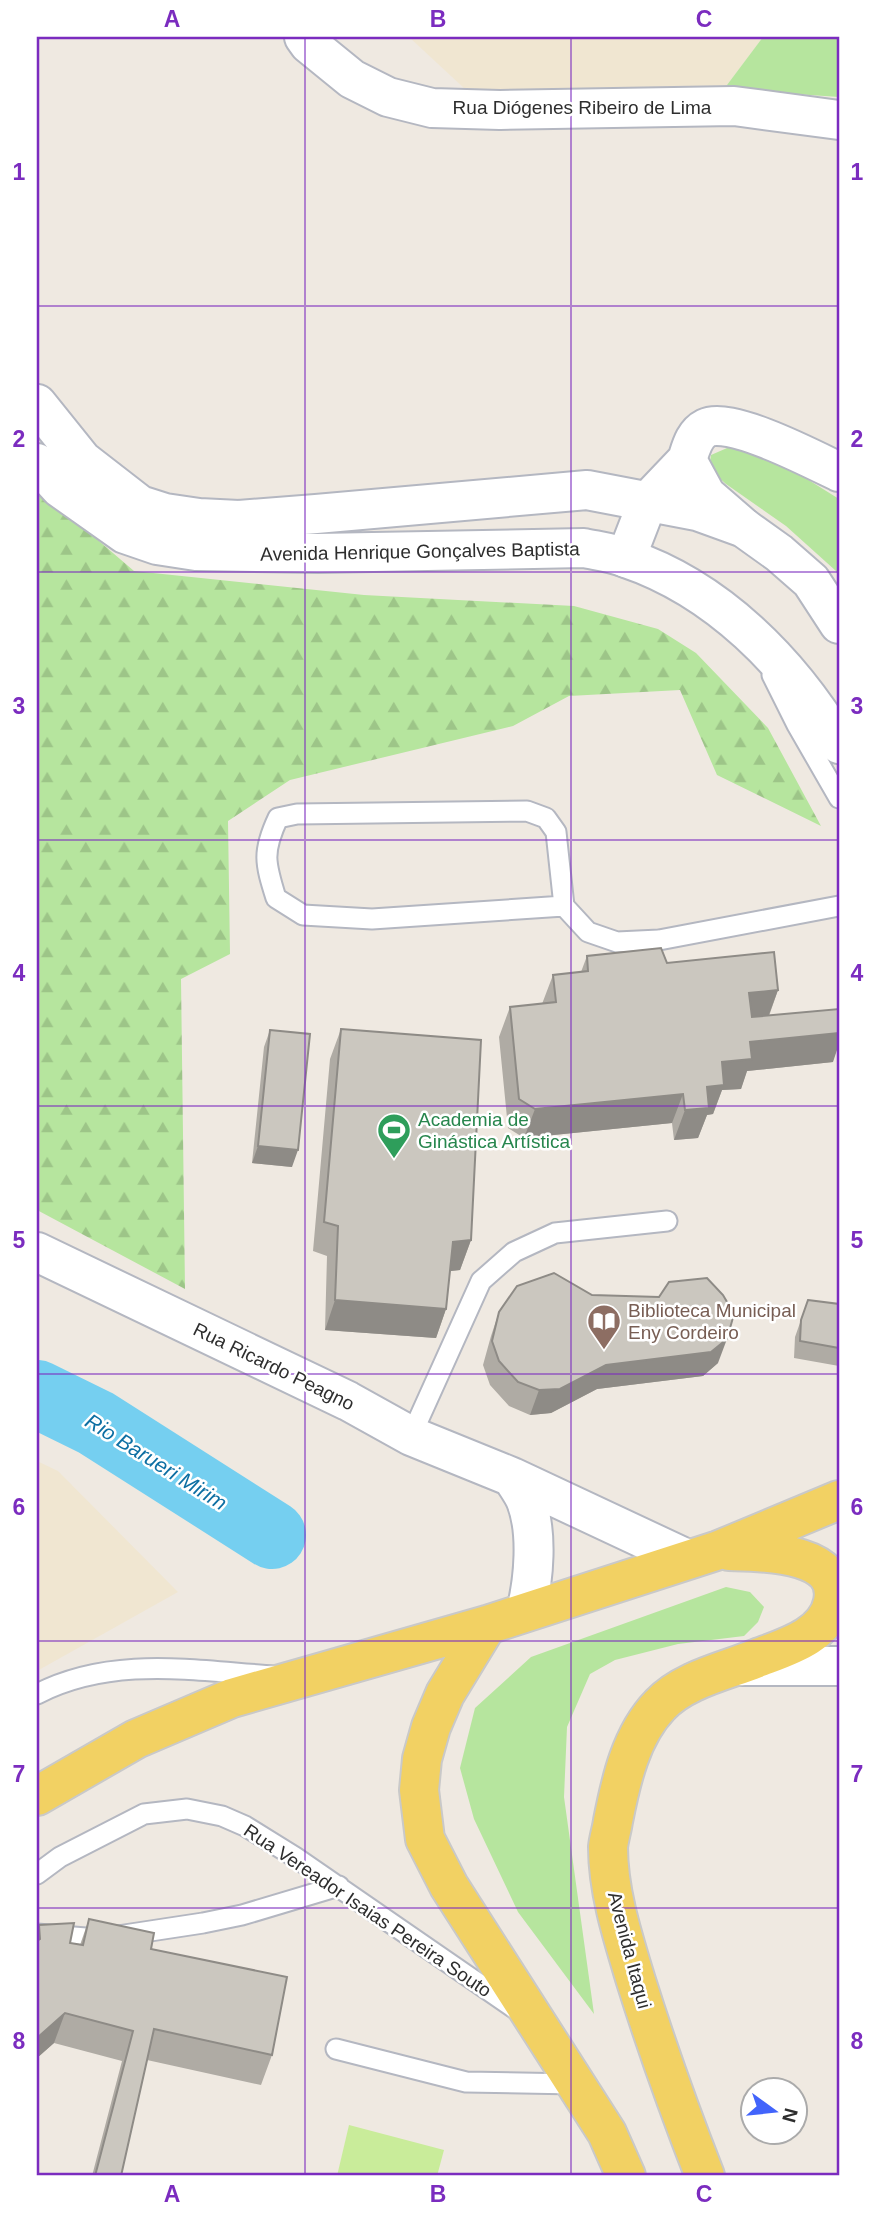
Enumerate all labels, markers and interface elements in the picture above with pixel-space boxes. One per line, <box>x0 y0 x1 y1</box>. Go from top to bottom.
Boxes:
text: A <box>164 6 180 32</box>
text: B <box>430 6 446 32</box>
text: C <box>696 6 712 32</box>
street label: Rua Diógenes Ribeiro de Lima <box>453 97 712 118</box>
text: 1 <box>13 159 26 185</box>
text: 1 <box>851 159 864 185</box>
text: 2 <box>13 426 25 452</box>
text: 2 <box>851 426 863 452</box>
street label: Avenida Henrique Gonçalves Baptista <box>260 538 580 565</box>
text: 3 <box>13 693 25 719</box>
text: 3 <box>851 693 863 719</box>
text: 4 <box>13 960 26 986</box>
text: 4 <box>851 960 864 986</box>
place label: Academia de Ginástica Artística <box>418 1109 570 1152</box>
sports icon: Academia de Ginástica Artística <box>375 1111 413 1160</box>
text: 5 <box>13 1227 26 1253</box>
text: 5 <box>851 1227 864 1253</box>
place label: Biblioteca Municipal Eny Cordeiro <box>628 1300 796 1343</box>
library icon: Biblioteca Municipal Eny Cordeiro <box>585 1302 623 1351</box>
street label: Rua Ricardo Peagno <box>190 1318 358 1415</box>
water label: Rio Barueri Mirim <box>81 1409 231 1514</box>
text: 6 <box>13 1494 25 1520</box>
text: 6 <box>851 1494 863 1520</box>
text: 7 <box>13 1761 25 1787</box>
text: 7 <box>851 1761 863 1787</box>
street label: Rua Vereador Isaias Pereira Souto <box>240 1820 495 2001</box>
street label: Avenida Itaqui <box>604 1889 655 2011</box>
text: 8 <box>13 2028 26 2054</box>
text: 8 <box>851 2028 864 2054</box>
north arrow <box>740 2076 810 2146</box>
text: N <box>778 2106 802 2125</box>
text: A <box>164 2181 180 2207</box>
text: B <box>430 2181 446 2207</box>
text: C <box>696 2181 712 2207</box>

